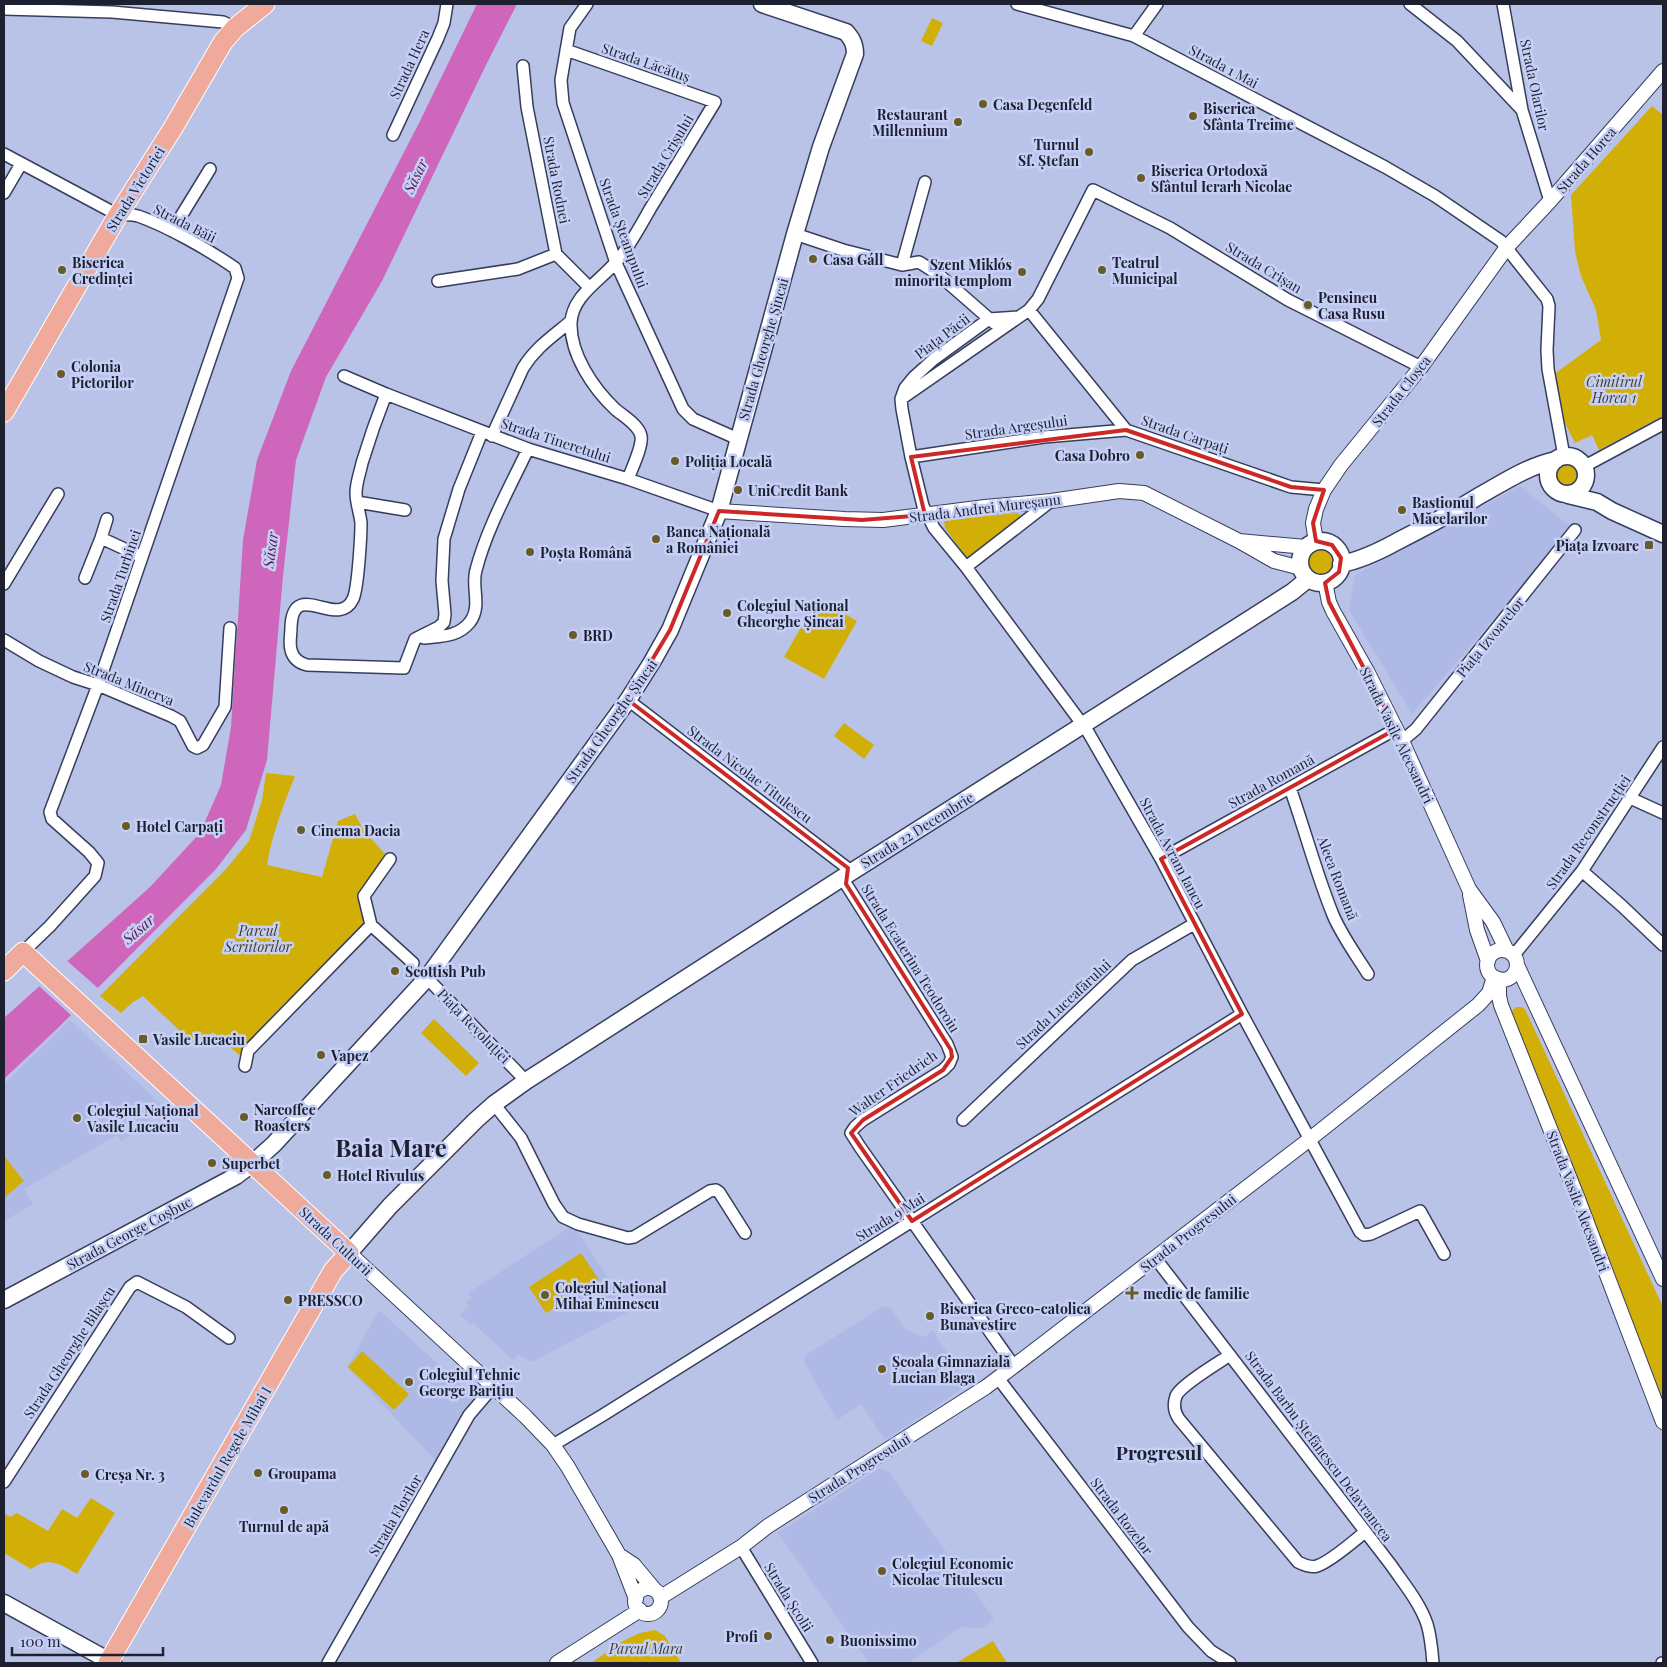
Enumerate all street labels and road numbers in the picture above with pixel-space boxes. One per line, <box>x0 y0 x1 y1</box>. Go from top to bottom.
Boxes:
street label: Strada Hera <box>385 26 433 102</box>
street label: Strada Olarilor <box>1516 37 1554 133</box>
street label: Strada Lăcătuș <box>599 38 693 86</box>
street label: Strada 1 Mai <box>1186 40 1262 92</box>
street label: Strada Crișului <box>632 110 698 202</box>
street label: Strada Horea <box>1552 123 1620 197</box>
street label: Strada Rodnei <box>539 135 575 225</box>
street label: Strada Victoriei <box>101 143 169 235</box>
street label: Strada Șteampului <box>595 175 653 291</box>
street label: Strada Băii <box>150 199 220 247</box>
street label: Strada Crișan <box>1222 237 1306 298</box>
street label: Strada Gheorghe Șincai <box>734 276 792 422</box>
street label: Piața Păcii <box>910 309 974 363</box>
street label: Strada Cloșca <box>1367 352 1435 430</box>
street label: Strada Argeșului <box>963 410 1069 444</box>
street label: Strada Carpați <box>1139 410 1231 458</box>
street label: Strada Tineretului <box>499 413 613 467</box>
street label: Strada Andrei Mureșanu <box>908 489 1062 527</box>
street label: Strada Turbinei <box>95 527 145 625</box>
street label: Piața Izvoarelor <box>1452 592 1529 681</box>
street label: Strada Gheorghe Șincai <box>561 655 661 787</box>
street label: Strada Minerva <box>81 656 177 710</box>
street label: Strada Vasile Alecsandri <box>1356 664 1438 806</box>
street label: Strada Nicolae Titulescu <box>684 721 816 827</box>
street label: Strada Romană <box>1225 750 1317 812</box>
street label: Strada Reconstrucției <box>1541 771 1635 893</box>
street label: Strada 22 Decembrie <box>857 788 977 872</box>
street label: Strada Avram Iancu <box>1136 794 1210 912</box>
street label: Aleea Romană <box>1313 832 1363 923</box>
street label: Strada Ecaterina Teodoroiu <box>857 880 965 1036</box>
street label: Strada Luceafărului <box>1011 955 1115 1053</box>
street label: Piața Revoluției <box>433 984 515 1068</box>
street label: Walter Friedrich <box>844 1045 941 1121</box>
street label: Strada Vasile Alecsandri <box>1542 1128 1614 1274</box>
street label: Strada 9 Mai <box>852 1188 928 1246</box>
street label: Strada Progresului <box>1136 1189 1240 1277</box>
street label: Strada George Coșbuc <box>63 1192 195 1274</box>
street label: Strada Culturii <box>295 1202 377 1280</box>
street label: Strada Gheorghe Bilașcu <box>19 1282 119 1422</box>
street label: Strada Barbu Ștefănescu Delavrancea <box>1241 1347 1397 1545</box>
street label: Bulevardul Regele Mihai I <box>179 1383 275 1531</box>
street label: Strada Progresului <box>804 1429 914 1507</box>
street label: Strada Florilor <box>364 1470 427 1559</box>
street label: Strada Rozelor <box>1087 1473 1158 1559</box>
street label: Strada Școlii <box>760 1559 818 1635</box>

